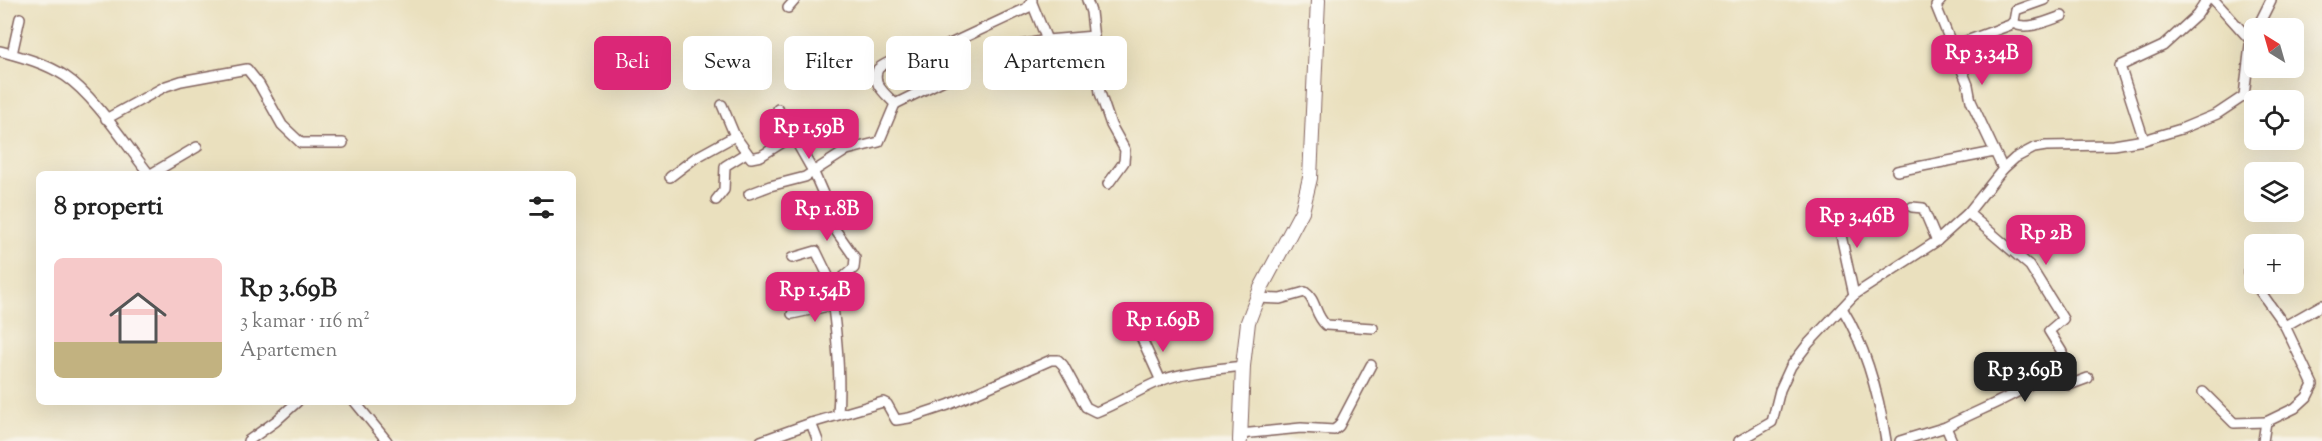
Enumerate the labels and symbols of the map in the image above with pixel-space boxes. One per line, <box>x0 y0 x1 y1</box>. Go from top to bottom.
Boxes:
north arrow <box>2244 18 2304 78</box>
pin: Rp 3.34B <box>1920 35 2044 86</box>
pin: Rp 1.59B <box>747 109 871 160</box>
pin: Rp 1.8B <box>772 191 882 242</box>
pin: Rp 3.46B <box>1795 198 1919 249</box>
pin: Rp 2B <box>2004 215 2088 266</box>
pin: Rp 1.54B <box>753 272 877 323</box>
pin: Rp 1.69B <box>1101 302 1225 353</box>
pin: Rp 3.69B <box>1963 352 2087 403</box>

